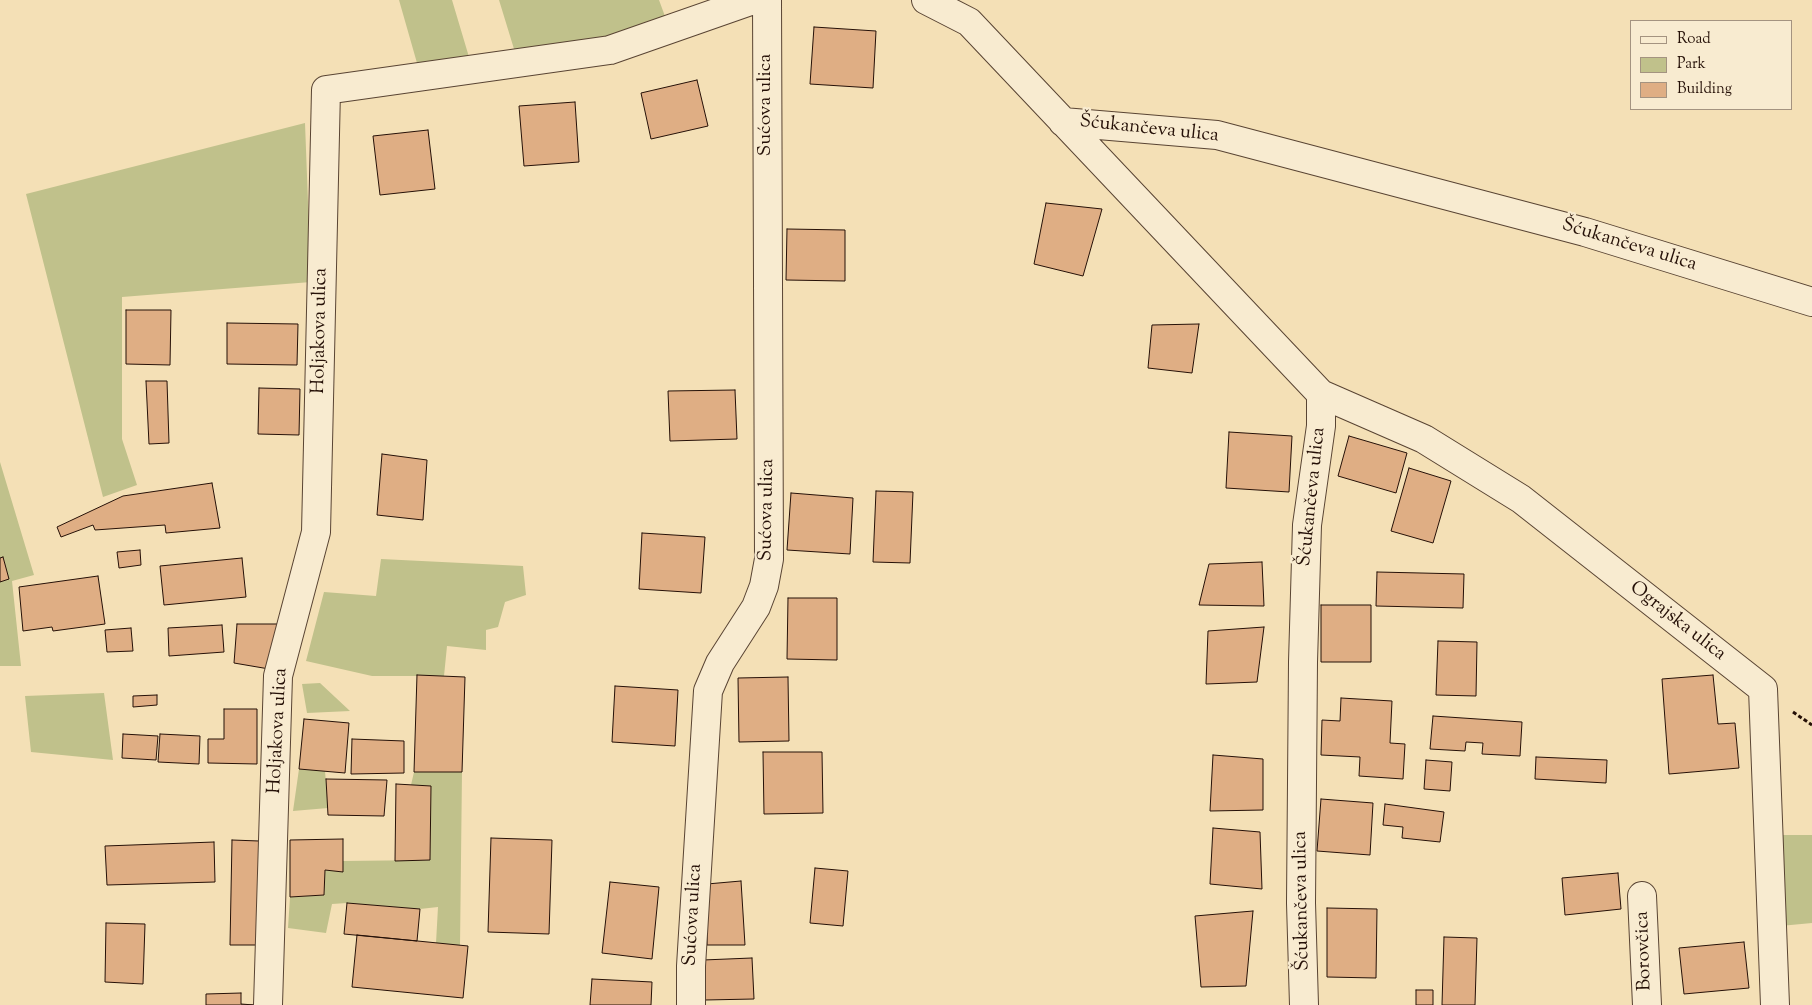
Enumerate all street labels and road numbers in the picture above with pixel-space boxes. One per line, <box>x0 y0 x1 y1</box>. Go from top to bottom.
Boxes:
street label: Sućova ulica <box>756 54 778 156</box>
street label: Šćukančeva ulica <box>1078 111 1220 149</box>
street label: Šćukančeva ulica <box>1559 215 1699 277</box>
street label: Holjakova ulica <box>309 268 333 394</box>
street label: Šćukančeva ulica <box>1294 426 1332 568</box>
street label: Sućova ulica <box>756 459 780 561</box>
street label: Ograjska ulica <box>1624 577 1730 667</box>
street label: Holjakova ulica <box>264 667 294 795</box>
street label: Šćukančeva ulica <box>1290 831 1316 971</box>
street label: Sućova ulica <box>680 863 708 967</box>
street label: Borovčica <box>1632 911 1658 991</box>

